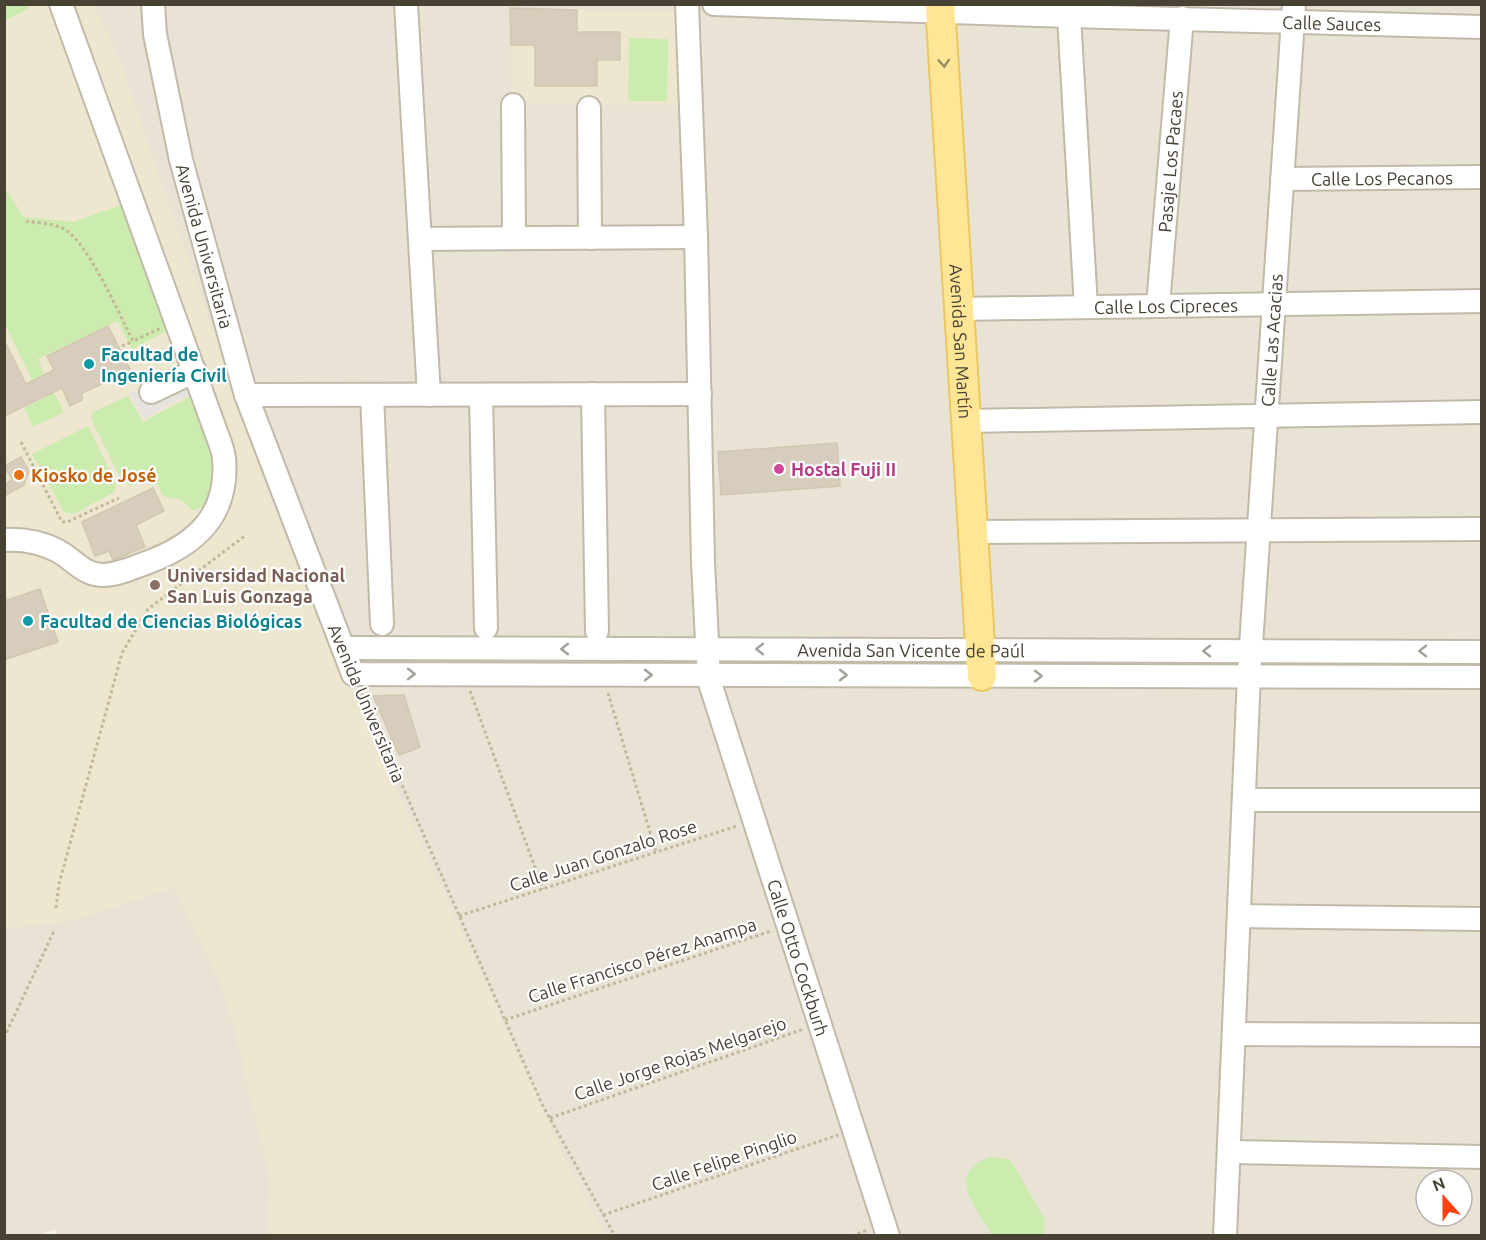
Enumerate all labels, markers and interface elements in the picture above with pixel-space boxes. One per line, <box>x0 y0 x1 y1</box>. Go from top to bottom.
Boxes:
street label: Calle Sauces <box>1282 12 1382 34</box>
one-way arrow <box>937 58 950 67</box>
street label: Pasaje Los Pacaes <box>1154 90 1186 233</box>
street label: Avenida Universitaria <box>172 161 237 331</box>
street label: Calle Los Pecanos <box>1311 167 1453 189</box>
street label: Avenida San Martín <box>946 263 976 419</box>
street label: Calle Las Acacias <box>1257 273 1286 407</box>
street label: Calle Los Cipreces <box>1094 295 1238 317</box>
place label: Facultad de Ingeniería Civil <box>101 344 227 385</box>
marker: Facultad de Ingeniería Civil <box>82 357 96 371</box>
place label: Hostal Fuji II <box>791 459 896 479</box>
marker: Hostal Fuji II <box>772 462 786 476</box>
place label: Kiosko de José <box>31 465 157 485</box>
marker: Kiosko de José <box>12 468 26 482</box>
place label: Universidad Nacional San Luis Gonzaga <box>167 565 345 606</box>
marker: Universidad Nacional San Luis Gonzaga <box>148 578 162 592</box>
place label: Facultad de Ciencias Biológicas <box>40 611 302 631</box>
marker: Facultad de Ciencias Biológicas <box>21 614 35 628</box>
street label: Avenida Universitaria <box>325 621 409 785</box>
street label: Avenida San Vicente de Paúl <box>797 640 1025 660</box>
one-way arrow <box>561 643 570 655</box>
one-way arrow <box>756 643 765 655</box>
one-way arrow <box>1203 645 1212 657</box>
one-way arrow <box>1419 645 1428 657</box>
one-way arrow <box>407 668 416 680</box>
one-way arrow <box>644 669 653 681</box>
one-way arrow <box>839 669 848 681</box>
one-way arrow <box>1034 670 1043 682</box>
street label: Calle Juan Gonzalo Rose <box>507 815 699 895</box>
street label: Calle Otto Cockburh <box>764 877 833 1038</box>
street label: Calle Francisco Pérez Anampa <box>525 914 759 1006</box>
street label: Calle Jorge Rojas Melgarejo <box>571 1012 789 1104</box>
street label: Calle Felipe Pinglio <box>649 1126 799 1194</box>
north arrow <box>1414 1168 1474 1228</box>
text: N <box>1430 1173 1447 1195</box>

